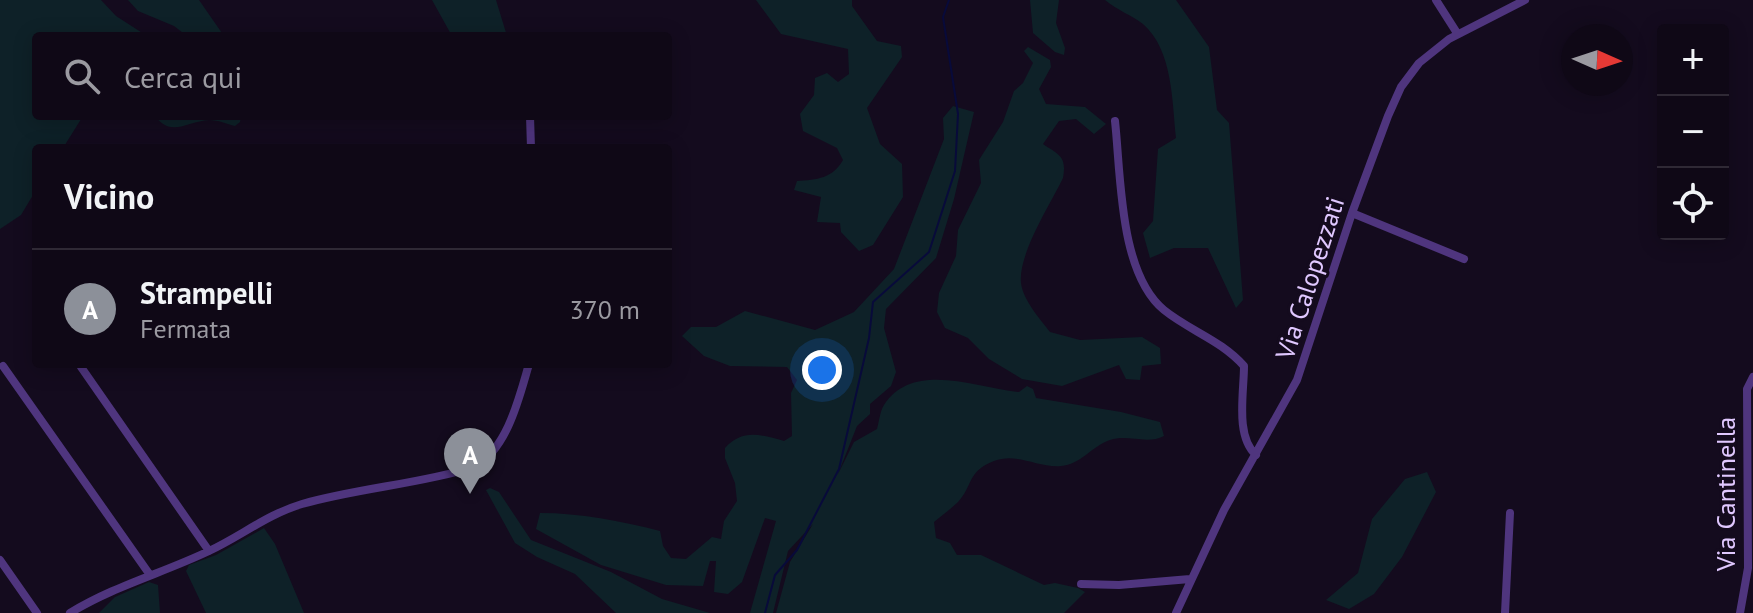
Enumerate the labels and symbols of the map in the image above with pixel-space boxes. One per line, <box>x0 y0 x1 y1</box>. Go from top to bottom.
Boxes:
north arrow <box>1561 24 1633 96</box>
street label: Via Calopezzati <box>1267 192 1351 364</box>
your location <box>802 350 842 390</box>
street label: Via Cantinella <box>1709 417 1742 572</box>
pin: A <box>444 428 496 494</box>

